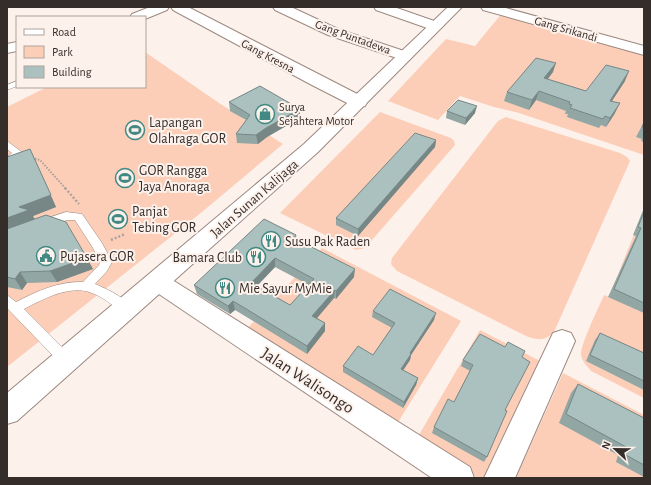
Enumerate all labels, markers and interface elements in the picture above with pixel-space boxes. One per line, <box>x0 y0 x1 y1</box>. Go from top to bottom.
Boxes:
street label: Gang Srikandi <box>533 14 599 44</box>
legend <box>16 16 146 88</box>
street label: Gang Puntadewa <box>314 18 393 56</box>
text: Road <box>52 26 76 38</box>
street label: Gang Kresna <box>239 37 297 75</box>
text: Park <box>52 46 73 58</box>
text: Building <box>52 66 92 78</box>
place label: Surya Sejahtera Motor <box>279 101 354 128</box>
shop icon: Surya Sejahtera Motor <box>254 103 276 125</box>
place label: Lapangan Olahraga GOR <box>149 116 227 146</box>
sports icon: Lapangan Olahraga GOR <box>124 119 146 141</box>
street label: Jalan Sunan Kalijaga <box>208 157 301 240</box>
place label: GOR Rangga Jaya Anoraga <box>139 164 210 194</box>
sports icon: GOR Rangga Jaya Anoraga <box>114 167 136 189</box>
place label: Panjat Tebing GOR <box>132 205 197 235</box>
sports icon: Panjat Tebing GOR <box>107 208 129 230</box>
restaurant icon: Susu Pak Raden <box>260 230 282 252</box>
place label: Susu Pak Raden <box>285 235 370 249</box>
public building icon: Pujasera GOR <box>35 245 57 267</box>
restaurant icon: Bamara Club <box>245 246 267 268</box>
place label: Pujasera GOR <box>60 250 134 264</box>
place label: Bamara Club <box>172 251 242 265</box>
restaurant icon: Mie Sayur MyMie <box>214 277 236 299</box>
place label: Mie Sayur MyMie <box>239 282 332 296</box>
street label: Jalan Walisongo <box>258 344 357 417</box>
north arrow <box>595 429 635 469</box>
text: N <box>600 440 613 451</box>

